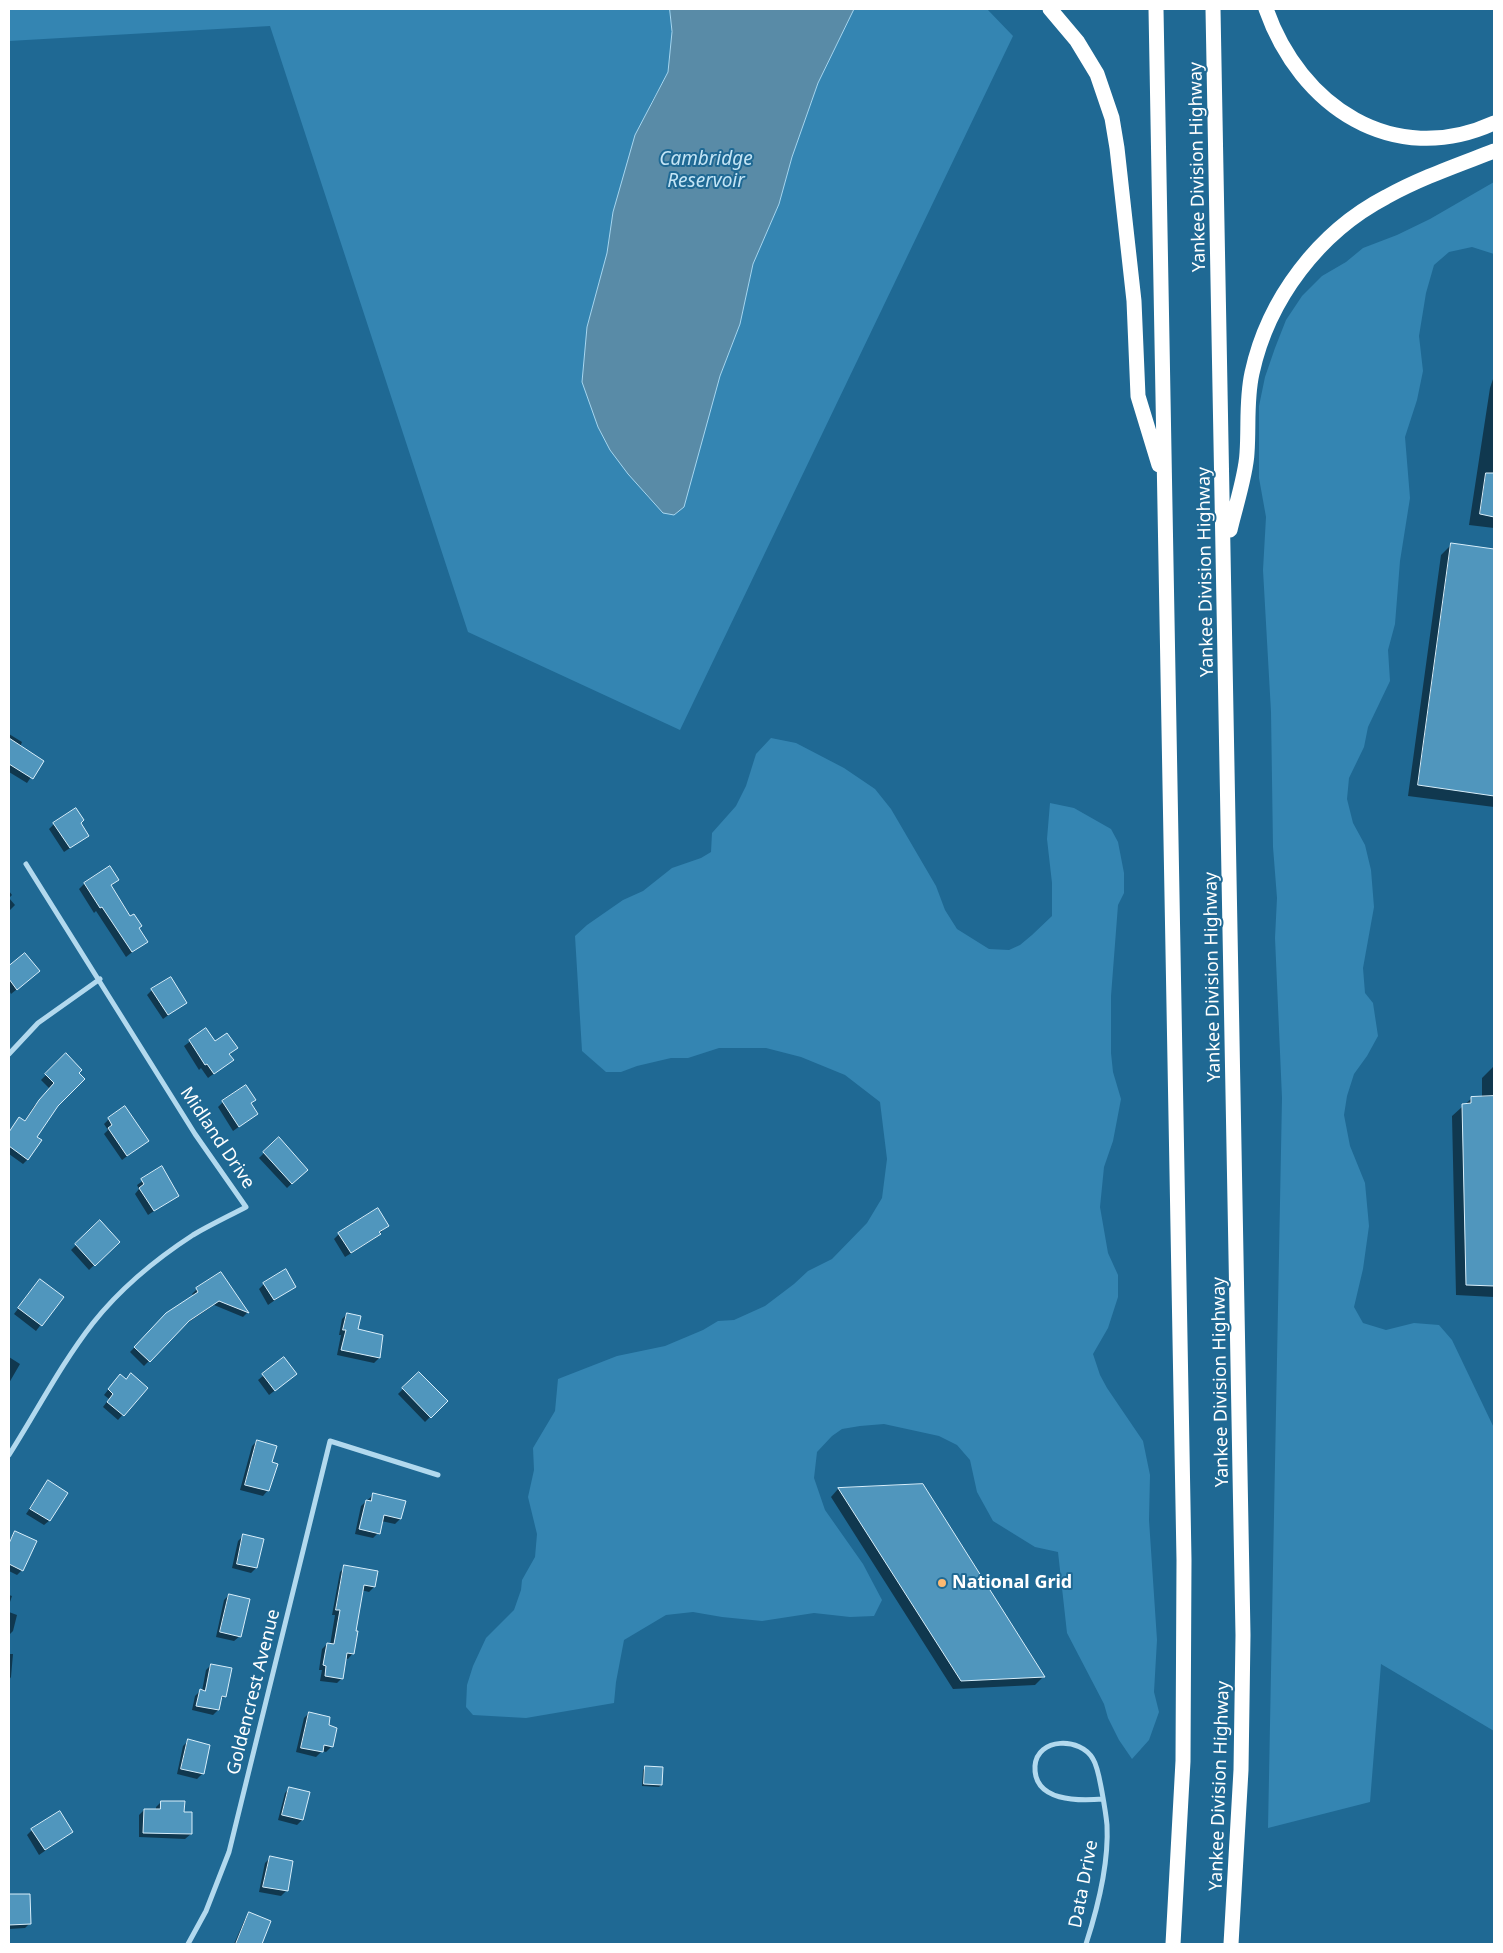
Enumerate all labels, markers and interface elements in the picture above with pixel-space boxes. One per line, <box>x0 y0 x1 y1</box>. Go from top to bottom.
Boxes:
street label: Yankee Division Highway <box>1185 62 1211 272</box>
water label: Cambridge Reservoir <box>659 149 753 193</box>
street label: Yankee Division Highway <box>1193 467 1219 677</box>
street label: Yankee Division Highway <box>1200 872 1226 1082</box>
street label: Midland Drive <box>175 1083 259 1193</box>
street label: Yankee Division Highway <box>1208 1277 1234 1487</box>
place label: National Grid <box>952 1572 1072 1594</box>
marker: National Grid <box>936 1577 948 1589</box>
street label: Goldencrest Avenue <box>223 1607 285 1777</box>
street label: Yankee Division Highway <box>1206 1681 1234 1891</box>
street label: Data Drive <box>1065 1838 1103 1930</box>

